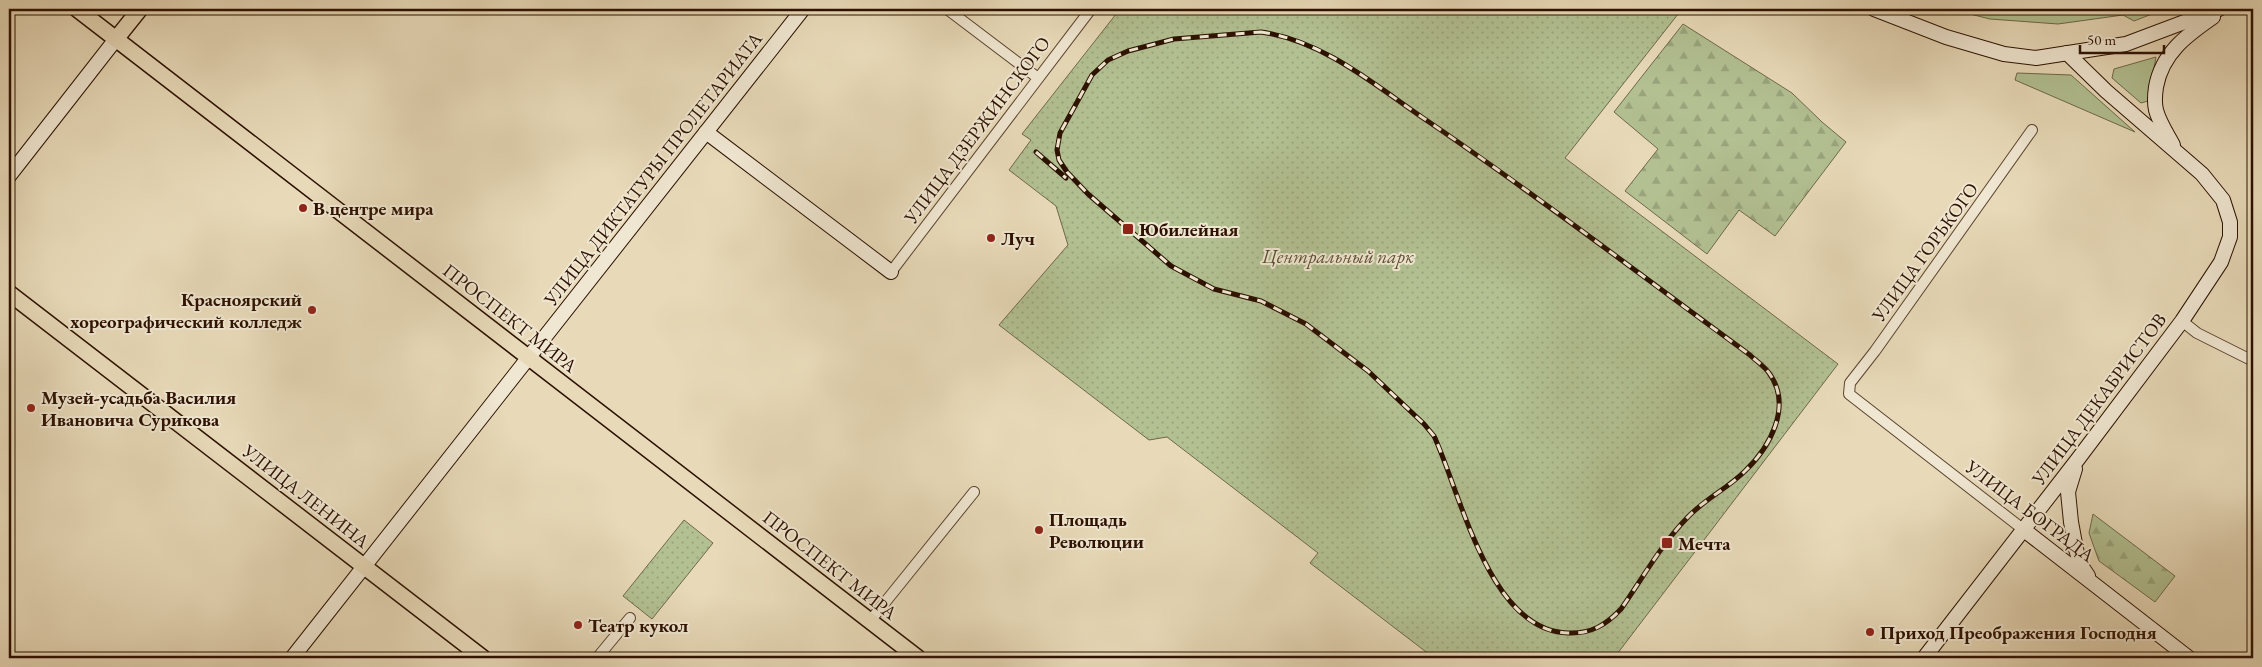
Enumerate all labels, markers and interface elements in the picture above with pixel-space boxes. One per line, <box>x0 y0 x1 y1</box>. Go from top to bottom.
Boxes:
scale bar <box>2080 22 2163 54</box>
street label: УЛИЦА ДИКТАТУРЫ ПРОЛЕТАРИАТА <box>538 26 768 312</box>
text: 50 m <box>2087 30 2116 49</box>
street label: УЛИЦА ДЗЕРЖИНСКОГО <box>898 31 1056 230</box>
street label: УЛИЦА ГОРЬКОГО <box>1865 177 1984 327</box>
place label: В центре мира <box>313 196 434 221</box>
marker: В центре мира <box>297 202 309 214</box>
place label: Юбилейная <box>1139 217 1238 242</box>
marker: Юбилейная <box>1121 222 1135 236</box>
place label: Луч <box>1001 226 1035 251</box>
marker: Луч <box>985 232 997 244</box>
park label: Центральный парк <box>1261 244 1415 269</box>
street label: ПРОСПЕКТ МИРА <box>438 258 583 379</box>
place label: Красноярский хореографический колледж <box>70 287 303 334</box>
marker: Красноярский хореографический колледж <box>306 304 318 316</box>
street label: УЛИЦА ДЕКАБРИСТОВ <box>2025 308 2172 491</box>
place label: Музей-усадьба Василия Ивановича Сурикова <box>41 385 236 432</box>
marker: Музей-усадьба Василия Ивановича Сурикова <box>25 402 37 414</box>
street label: УЛИЦА ЛЕНИНА <box>237 438 375 554</box>
street label: УЛИЦА БОГРАДА <box>1960 454 2100 568</box>
street label: ПРОСПЕКТ МИРА <box>758 505 903 626</box>
place label: Площадь Революции <box>1049 507 1144 554</box>
marker: Площадь Революции <box>1033 524 1045 536</box>
place label: Мечта <box>1678 531 1731 556</box>
marker: Мечта <box>1660 536 1674 550</box>
place label: Театр кукол <box>588 613 689 638</box>
marker: Театр кукол <box>572 619 584 631</box>
place label: Приход Преображения Господня <box>1880 620 2157 645</box>
marker: Приход Преображения Господня <box>1864 626 1876 638</box>

